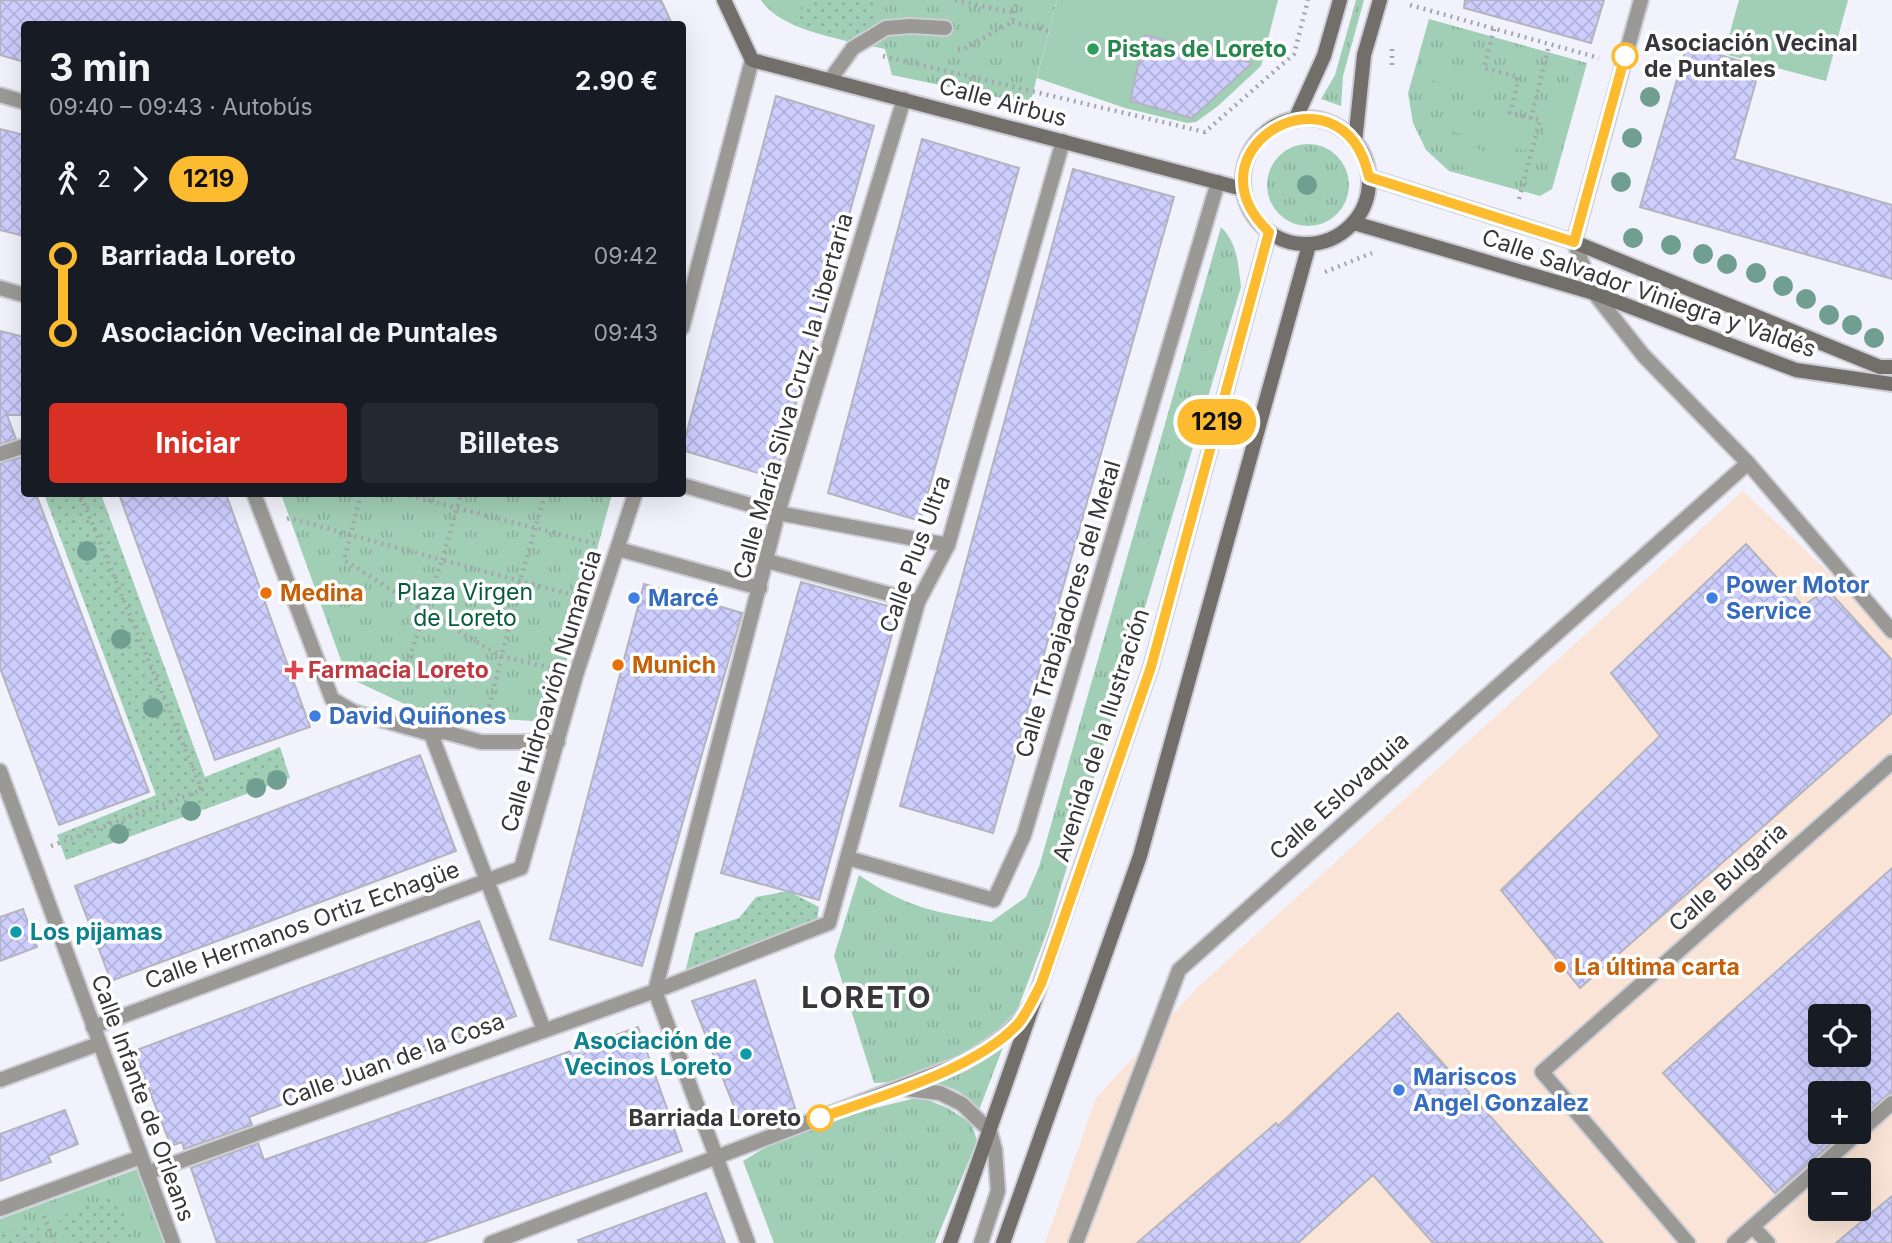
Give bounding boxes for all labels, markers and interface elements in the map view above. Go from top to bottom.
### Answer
place label: Asociación Vecinal de Puntales [1644,29,1858,83]
place label: Pistas de Loreto [1107,35,1287,63]
marker: Pistas de Loreto [1085,41,1101,57]
marker: Asociación Vecinal de Puntales [1612,43,1638,69]
text: 3 min [49,44,151,90]
text: 2.90 € [575,65,658,96]
street label: Calle Airbus [936,72,1070,132]
text: 09:40 – 09:43 · Autobús [49,93,313,121]
icon: walk [49,160,87,198]
icon: forward [121,160,159,198]
text: 1219 [183,164,234,193]
text: 2 [97,165,111,193]
street label: Calle María Silva Cruz, la Libertaria [727,210,859,582]
street label: Calle Salvador Viniegra y Valdés [1478,223,1820,363]
text: Barriada Loreto [101,240,296,271]
text: 09:42 [594,242,658,270]
text: Asociación Vecinal de Puntales [101,317,498,348]
text: 09:43 [594,319,658,347]
line badge: 1219 [1168,399,1266,445]
button: Iniciar [49,403,347,483]
button: Billetes [361,403,658,483]
text: 1219 [1191,407,1243,436]
street label: Calle Trabajadores del Metal [1009,457,1127,761]
street label: Calle Plus Ultra [874,472,956,636]
street label: Calle Hidroavión Numancia [495,546,607,836]
place label: Power Motor Service [1726,571,1869,625]
park label: Plaza Virgen de Loreto [397,578,533,632]
place label: Medina [280,579,364,607]
place label: Marcé [648,584,719,612]
marker: Medina [258,585,274,601]
marker: Marcé [626,590,642,606]
marker: Power Motor Service [1704,590,1720,606]
street label: Avenida de la Ilustración [1047,605,1155,865]
place label: Munich [632,651,716,679]
place label: Farmacia Loreto [308,656,489,684]
marker: Munich [610,657,626,673]
marker: Farmacia Loreto [286,662,302,678]
place label: David Quiñones [329,702,506,730]
marker: David Quiñones [307,708,323,724]
street label: Calle Eslovaquia [1264,726,1414,866]
street label: Calle Bulgaria [1663,817,1793,937]
street label: Calle Hermanos Ortiz Echagüe [141,855,463,995]
place label: Los pijamas [30,918,163,946]
marker: Los pijamas [8,924,24,940]
place label: La última carta [1574,953,1740,981]
marker: La última carta [1552,959,1568,975]
street label: Calle Infante de Orleans [85,971,201,1225]
district label: LORETO [801,979,933,1015]
map controls [1808,1004,1871,1221]
button: locate [1808,1004,1871,1067]
street label: Calle Juan de la Cosa [278,1007,508,1113]
place label: Asociación de Vecinos Loreto [564,1027,732,1081]
marker: Asociación de Vecinos Loreto [738,1046,754,1062]
place label: Mariscos Angel Gonzalez [1413,1063,1589,1117]
button: + [1808,1081,1871,1144]
marker: Mariscos Angel Gonzalez [1391,1082,1407,1098]
place label: Barriada Loreto [629,1104,801,1132]
marker: Barriada Loreto [807,1105,833,1131]
button: − [1808,1158,1871,1221]

